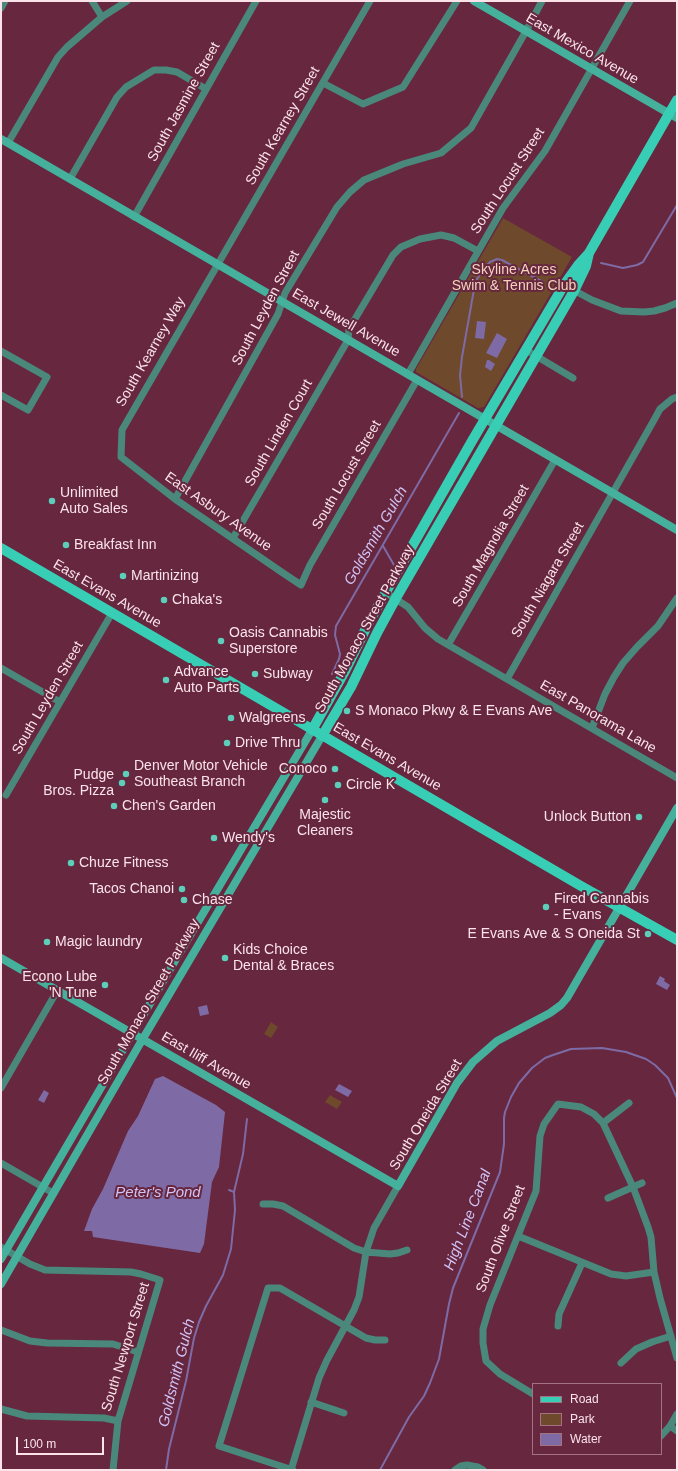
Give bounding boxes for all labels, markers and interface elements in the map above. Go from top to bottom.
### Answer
street label: East Mexico Avenue [523,10,641,88]
street label: South Jasmine Street [144,39,224,165]
street label: South Kearney Street [242,64,324,188]
street label: South Locust Street [467,125,549,237]
street label: South Leyden Street [229,248,303,368]
park label: Skyline Acres Swim & Tennis Club [452,262,576,294]
street label: East Jewell Avenue [289,285,403,361]
street label: South Kearney Way [113,294,189,410]
street label: South Linden Court [242,377,316,489]
street label: South Locust Street [309,418,385,532]
street label: East Asbury Avenue [161,469,275,555]
street label: South Magnolia Street [449,482,533,610]
water label: Goldsmith Gulch [340,483,412,589]
place label: Unlimited Auto Sales [60,485,128,518]
marker: Unlimited Auto Sales [47,496,57,506]
street label: South Niagara Street [508,519,588,641]
place label: Breakfast Inn [74,537,156,553]
marker: Breakfast Inn [61,540,71,550]
street label: South Monaco Street Parkway [312,542,418,716]
street label: East Evans Avenue [50,556,164,632]
place label: Martinizing [131,568,199,584]
marker: Martinizing [118,571,128,581]
place label: Chaka's [172,592,222,608]
marker: Chaka's [159,595,169,605]
place label: Oasis Cannabis Superstore [229,625,328,658]
marker: Oasis Cannabis Superstore [216,636,226,646]
street label: South Leyden Street [9,639,87,757]
place label: Advance Auto Parts [174,664,239,696]
place label: Subway [263,666,313,682]
marker: Subway [250,669,260,679]
marker: Advance Auto Parts [161,675,171,685]
street label: East Panorama Lane [537,677,659,757]
place label: S Monaco Pkwy & E Evans Ave [355,703,552,719]
marker: S Monaco Pkwy & E Evans Ave [342,706,352,716]
place label: Walgreens [239,710,305,726]
marker: Walgreens [226,713,236,723]
street label: East Evans Avenue [330,719,444,795]
place label: Drive Thru [235,735,300,751]
marker: Drive Thru [222,738,232,748]
place label: Denver Motor Vehicle Southeast Branch [134,758,268,790]
place label: Conoco [279,761,327,777]
marker: Conoco [330,764,340,774]
place label: Pudge Bros. Pizza [43,767,114,800]
marker: Denver Motor Vehicle Southeast Branch [121,769,131,779]
place label: Circle K [346,777,395,793]
marker: Pudge Bros. Pizza [117,778,127,788]
marker: Circle K [333,780,343,790]
marker: Majestic Cleaners [320,795,330,805]
place label: Chen's Garden [122,798,216,814]
marker: Chen's Garden [109,801,119,811]
place label: Majestic Cleaners [297,807,353,840]
place label: Unlock Button [544,809,631,825]
marker: Unlock Button [634,812,644,822]
place label: Wendy's [222,830,275,846]
marker: Wendy's [209,833,219,843]
place label: Chuze Fitness [79,855,168,871]
marker: Chuze Fitness [66,858,76,868]
place label: Tacos Chanoi [89,881,174,897]
marker: Tacos Chanoi [177,884,187,894]
place label: Fired Cannabis - Evans [554,891,649,924]
place label: Chase [192,892,232,908]
marker: Chase [179,895,189,905]
marker: Fired Cannabis - Evans [541,902,551,912]
street label: South Monaco Street Parkway [94,916,204,1088]
place label: E Evans Ave & S Oneida St [467,926,640,942]
marker: E Evans Ave & S Oneida St [643,929,653,939]
place label: Magic laundry [55,934,142,950]
marker: Magic laundry [42,937,52,947]
place label: Kids Choice Dental & Braces [233,942,334,974]
marker: Kids Choice Dental & Braces [220,953,230,963]
place label: Econo Lube 'N Tune [22,969,97,1002]
marker: Econo Lube 'N Tune [100,980,110,990]
street label: East Iliff Avenue [158,1029,254,1093]
street label: South Oneida Street [386,1056,466,1174]
water label: High Line Canal [440,1167,496,1273]
street label: South Olive Street [473,1183,529,1295]
water label: Peter's Pond [115,1184,201,1202]
street label: South Newport Street [98,1281,154,1413]
water label: Goldsmith Gulch [155,1317,199,1429]
legend [532,1383,662,1455]
text: Road [570,1392,599,1406]
text: Park [570,1412,595,1426]
scale bar [18,1429,106,1455]
text: Water [570,1432,602,1446]
text: 100 m [23,1437,56,1451]

